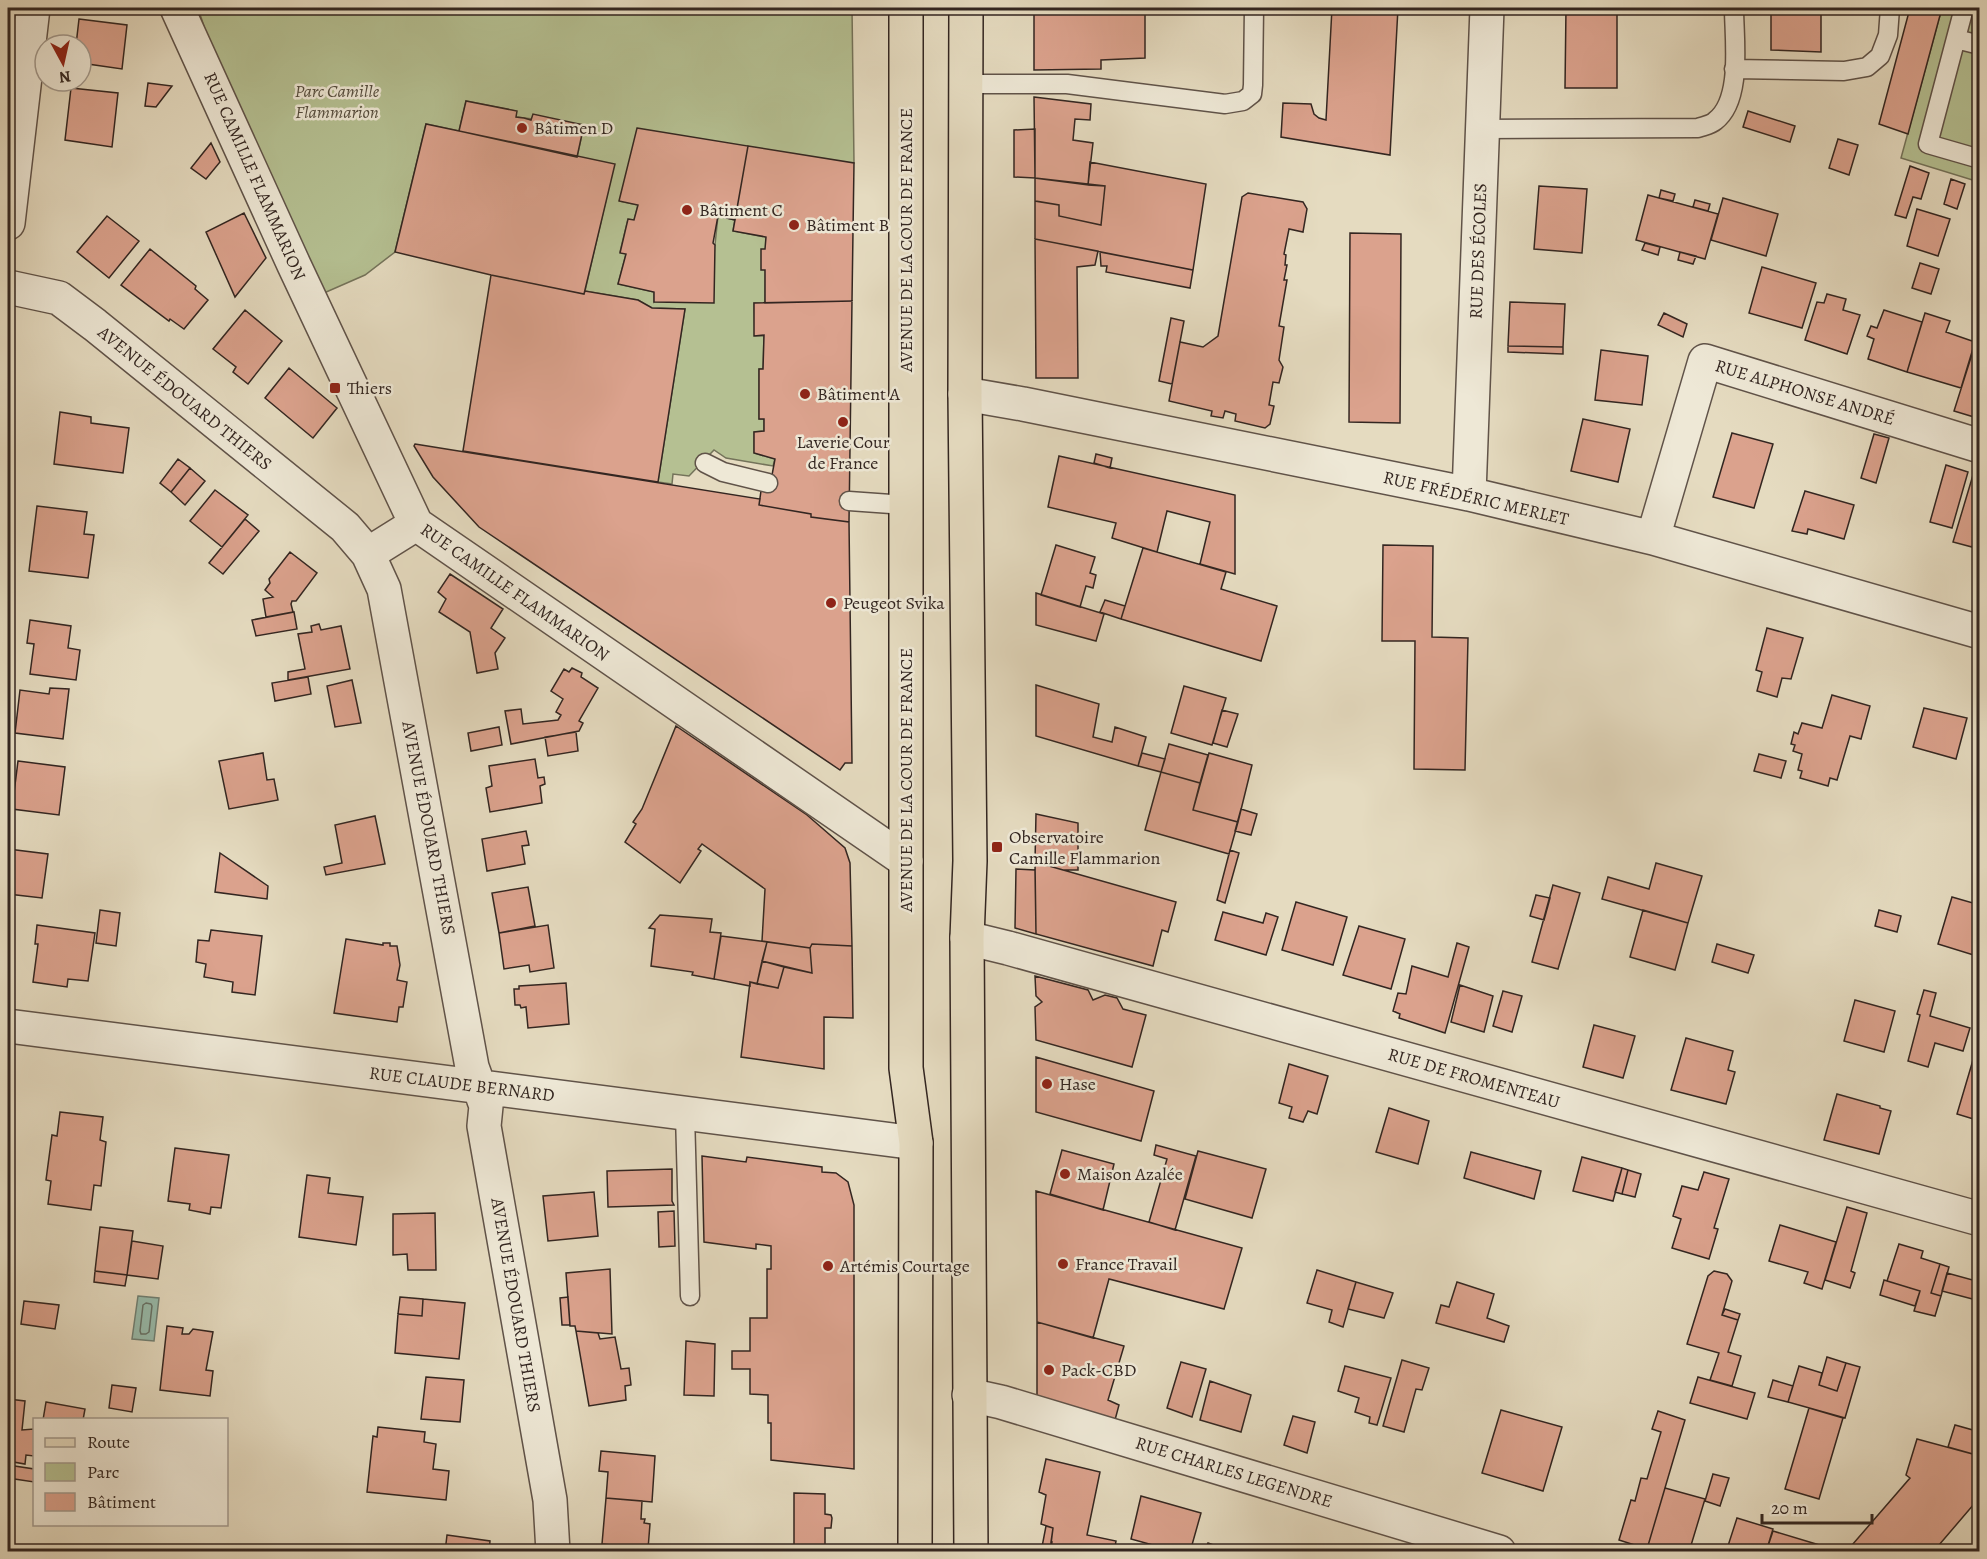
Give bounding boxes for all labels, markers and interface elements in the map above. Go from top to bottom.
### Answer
north arrow [33,33,93,93]
text: N [57,65,72,89]
street label: RUE CAMILLE FLAMMARION [198,68,312,284]
park label: Parc Camille Flammarion [295,79,380,124]
street label: AVENUE DE LA COUR DE FRANCE [894,108,918,373]
place label: Bâtimen D [534,116,613,140]
marker: Bâtimen D [515,121,529,135]
street label: RUE DES ÉCOLES [1464,183,1492,319]
place label: Bâtiment C [699,198,783,222]
marker: Bâtiment C [680,203,694,217]
place label: Bâtiment B [806,213,889,237]
marker: Bâtiment B [787,218,801,232]
street label: AVENUE ÉDOUARD THIERS [92,320,277,476]
street label: RUE ALPHONSE ANDRÉ [1712,353,1898,431]
place label: Thiers [347,376,392,400]
marker: Thiers [328,381,342,395]
place label: Bâtiment A [817,382,901,406]
marker: Bâtiment A [798,387,812,401]
marker: Laverie Cour de France [836,415,850,429]
place label: Laverie Cour de France [796,430,890,475]
street label: RUE FRÉDÉRIC MERLET [1381,465,1571,531]
street label: RUE CAMILLE FLAMMARION [416,517,614,667]
place label: Peugeot Svika [843,591,945,615]
marker: Peugeot Svika [824,596,838,610]
street label: AVENUE DE LA COUR DE FRANCE [894,648,918,913]
street label: AVENUE ÉDOUARD THIERS [396,718,462,937]
place label: Observatoire Camille Flammarion [1009,825,1160,870]
marker: Observatoire Camille Flammarion [990,840,1004,854]
street label: RUE DE FROMENTEAU [1385,1042,1563,1114]
street label: RUE CLAUDE BERNARD [368,1061,556,1107]
place label: Hase [1059,1072,1096,1096]
marker: Hase [1040,1077,1054,1091]
place label: Maison Azalée [1077,1162,1183,1186]
marker: Maison Azalée [1058,1167,1072,1181]
street label: AVENUE ÉDOUARD THIERS [485,1195,547,1414]
place label: France Travail [1075,1252,1178,1276]
place label: Artémis Courtage [839,1254,970,1278]
marker: France Travail [1056,1257,1070,1271]
marker: Artémis Courtage [821,1259,835,1273]
place label: Pack-CBD [1061,1358,1137,1382]
marker: Pack-CBD [1042,1363,1056,1377]
legend [33,1418,228,1526]
text: Route [87,1430,130,1454]
street label: RUE CHARLES LEGENDRE [1133,1431,1335,1513]
text: Parc [87,1460,119,1484]
scale bar [1762,1487,1872,1525]
text: Bâtiment [87,1490,156,1514]
text: 20 m [1771,1496,1808,1520]

